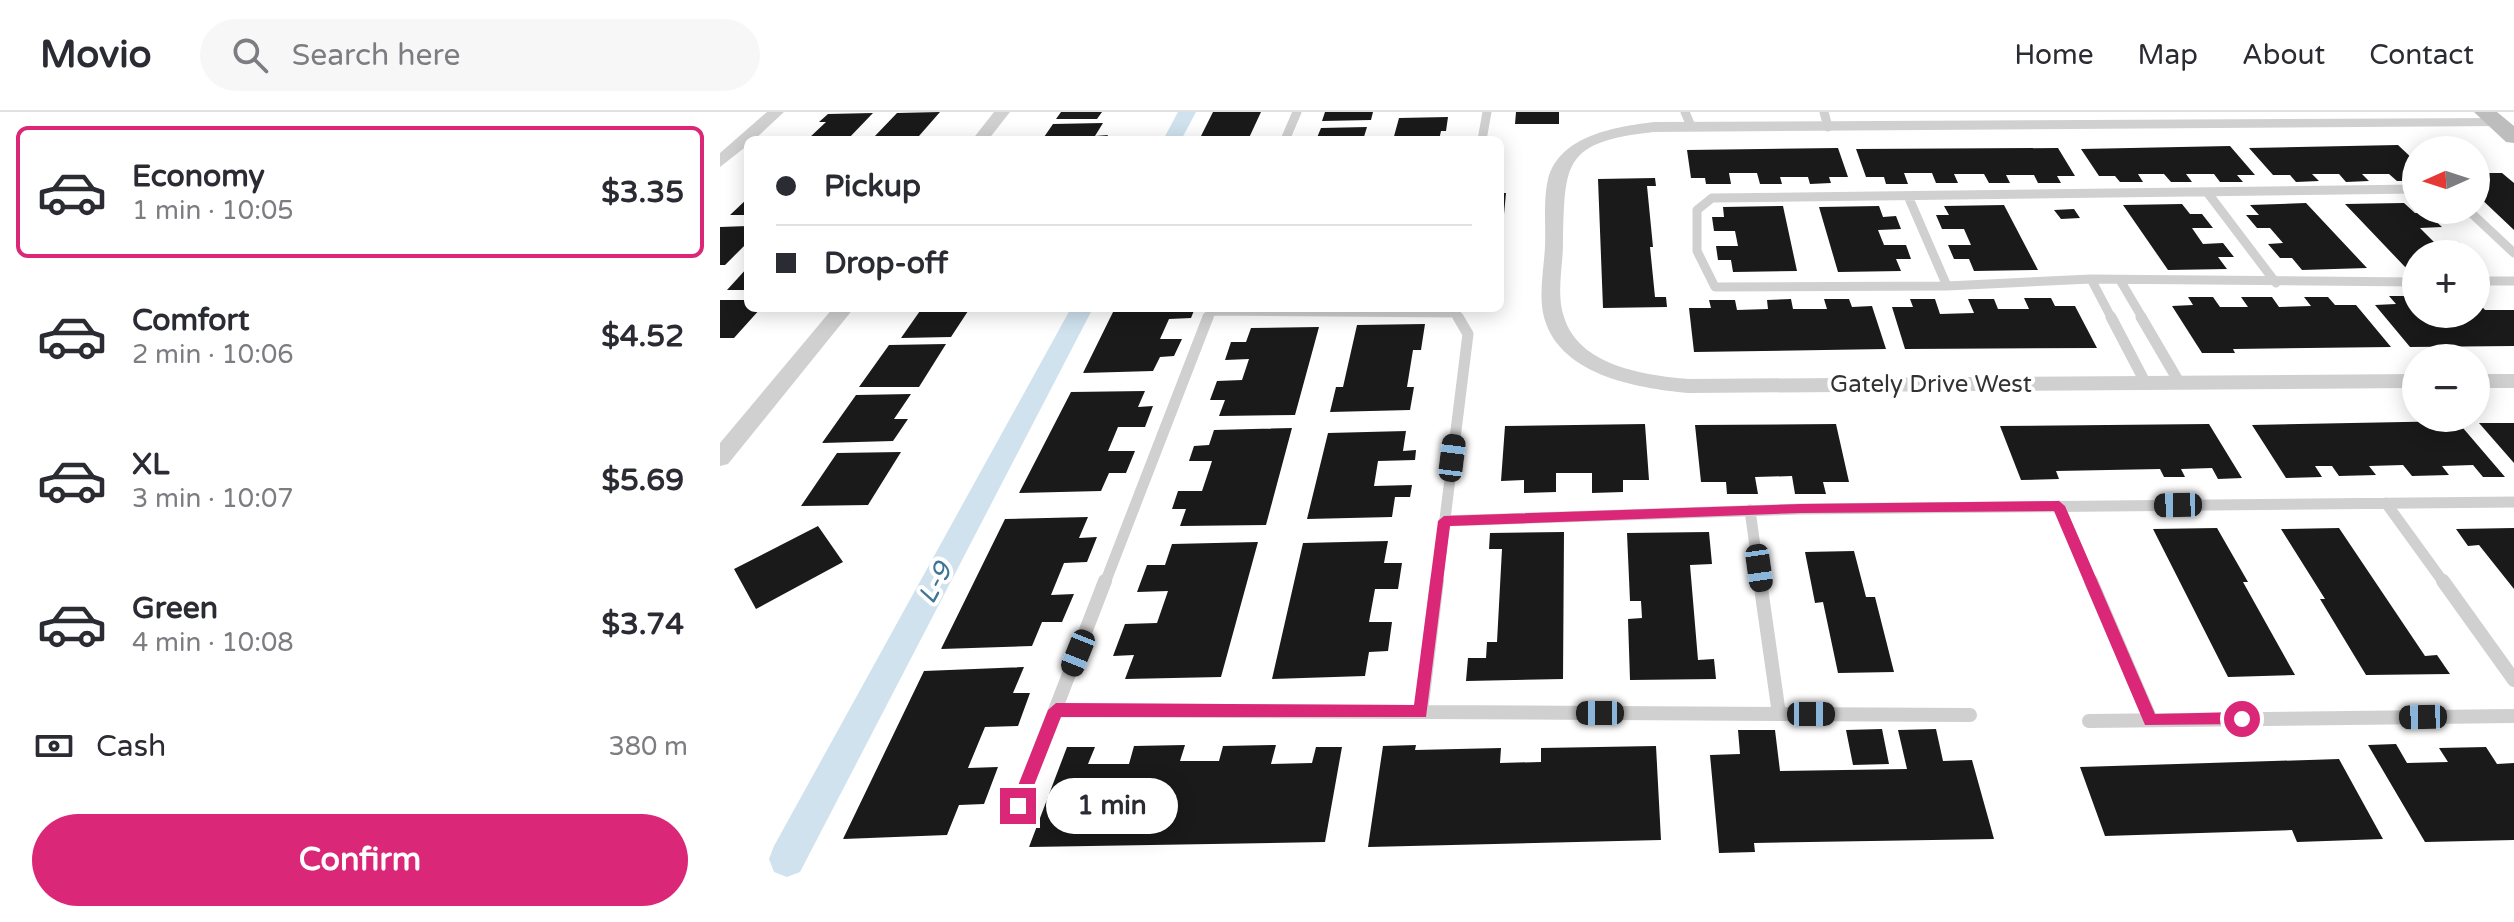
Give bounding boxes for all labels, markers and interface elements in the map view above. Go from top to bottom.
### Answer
search box [200,19,760,91]
text: Movio [40,32,152,78]
icon: search [228,33,272,77]
text: Search here [292,37,460,74]
text: Home [2014,38,2094,72]
text: Map [2138,38,2198,72]
text: About [2242,38,2325,72]
text: Contact [2369,38,2474,72]
north arrow [2402,136,2490,224]
map controls [2402,136,2490,432]
icon: car [36,156,108,228]
text: Economy [132,158,265,195]
text: Pickup [824,168,921,205]
text: $3.35 [601,174,684,211]
text: 1 min · 10:05 [132,195,294,226]
button: + [2402,240,2490,328]
text: Drop-off [824,245,948,282]
icon: car [36,300,108,372]
text: Comfort [132,302,250,339]
text: $4.52 [601,318,684,355]
text: 2 min · 10:06 [132,339,294,370]
button: − [2402,344,2490,432]
street label: Gately Drive West [1830,370,2032,399]
car [1437,433,1467,483]
icon: car [36,444,108,516]
text: XL [132,446,169,483]
text: $5.69 [602,462,684,499]
text: 3 min · 10:07 [132,483,294,514]
car [2154,493,2202,517]
car [1744,543,1774,593]
water label: L-9 [911,556,959,609]
icon: car [36,588,108,660]
text: Green [132,590,218,627]
text: $3.74 [602,606,684,643]
car [1058,626,1098,680]
text: 4 min · 10:08 [132,627,294,658]
car [1576,701,1624,725]
route start [2224,701,2260,737]
car [1787,702,1835,726]
car [2399,705,2447,729]
icon: cash [32,724,76,768]
text: Cash [96,728,166,765]
text: 380 m [608,731,688,762]
callout: 1 min [1046,778,1178,834]
route end [1000,788,1036,824]
text: 1 min [1077,790,1147,821]
button: Confirm [32,814,688,906]

